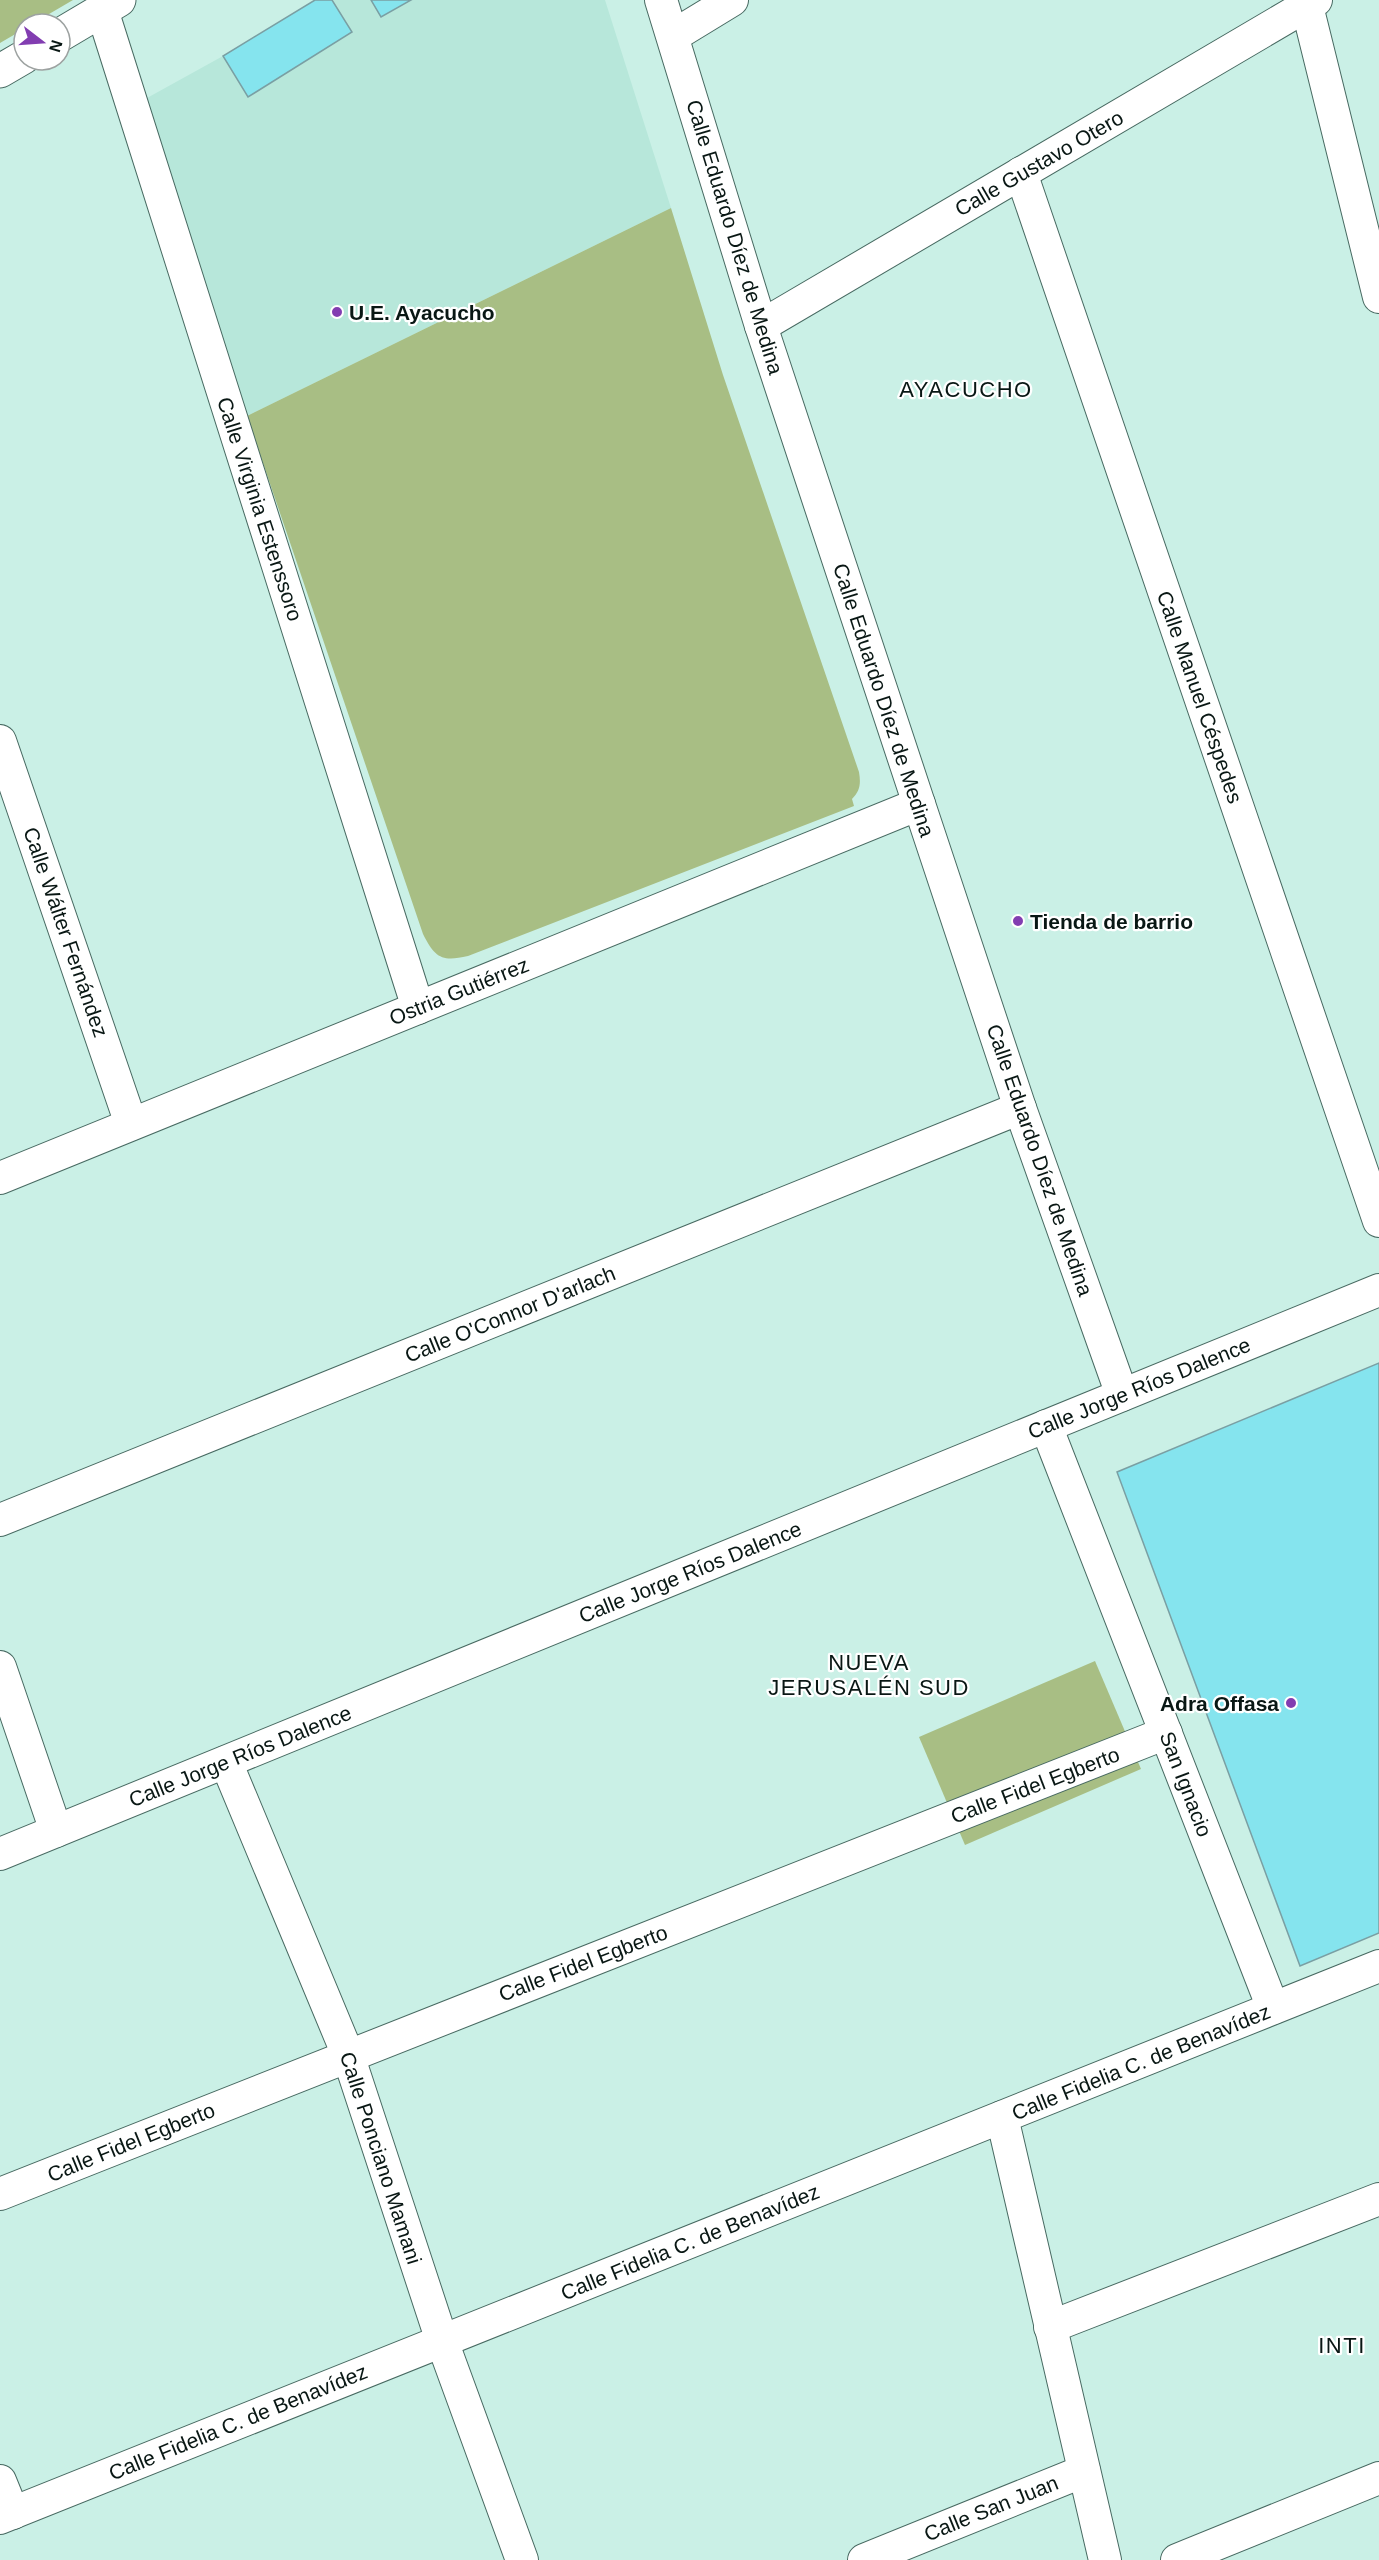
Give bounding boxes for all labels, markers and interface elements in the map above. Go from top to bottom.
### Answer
north arrow [12,12,72,72]
text: N [46,38,66,54]
street label: Calle Eduardo Díez de Medina [682,97,788,377]
street label: Calle Gustavo Otero [951,105,1127,221]
place label: U.E. Ayacucho [349,301,494,324]
marker: U.E. Ayacucho [330,305,344,319]
district label: AYACUCHO [899,377,1033,402]
street label: Calle Virginia Estenssoro [213,394,307,624]
street label: Calle Eduardo Díez de Medina [829,560,939,840]
street label: Calle Manuel Céspedes [1153,588,1247,806]
street label: Calle Wálter Fernández [19,824,113,1040]
place label: Tienda de barrio [1030,910,1193,933]
marker: Tienda de barrio [1011,914,1025,928]
street label: Ostria Gutiérrez [386,953,532,1029]
street label: Calle Eduardo Díez de Medina [983,1021,1098,1299]
street label: Calle O'Connor D'arlach [401,1261,619,1367]
street label: Calle Jorge Ríos Dalence [1024,1333,1254,1443]
street label: Calle Jorge Ríos Dalence [575,1517,805,1627]
district label: NUEVA JERUSALÉN SUD [768,1650,970,1700]
place label: Adra Offasa [1160,1692,1279,1715]
marker: Adra Offasa [1284,1696,1298,1710]
street label: Calle Jorge Ríos Dalence [125,1701,355,1811]
street label: San Ignacio [1155,1728,1217,1840]
street label: Calle Fidel Egberto [948,1742,1122,1828]
street label: Calle Fidel Egberto [496,1920,670,2006]
street label: Calle Fidelia C. de Benavídez [1008,2000,1274,2124]
street label: Calle Ponciano Mamani [336,2049,426,2267]
street label: Calle Fidel Egberto [44,2098,218,2186]
street label: Calle Fidelia C. de Benavídez [557,2180,823,2304]
district label: INTI [1318,2333,1366,2358]
street label: Calle Fidelia C. de Benavídez [105,2360,371,2484]
street label: Calle San Juan [921,2471,1061,2545]

